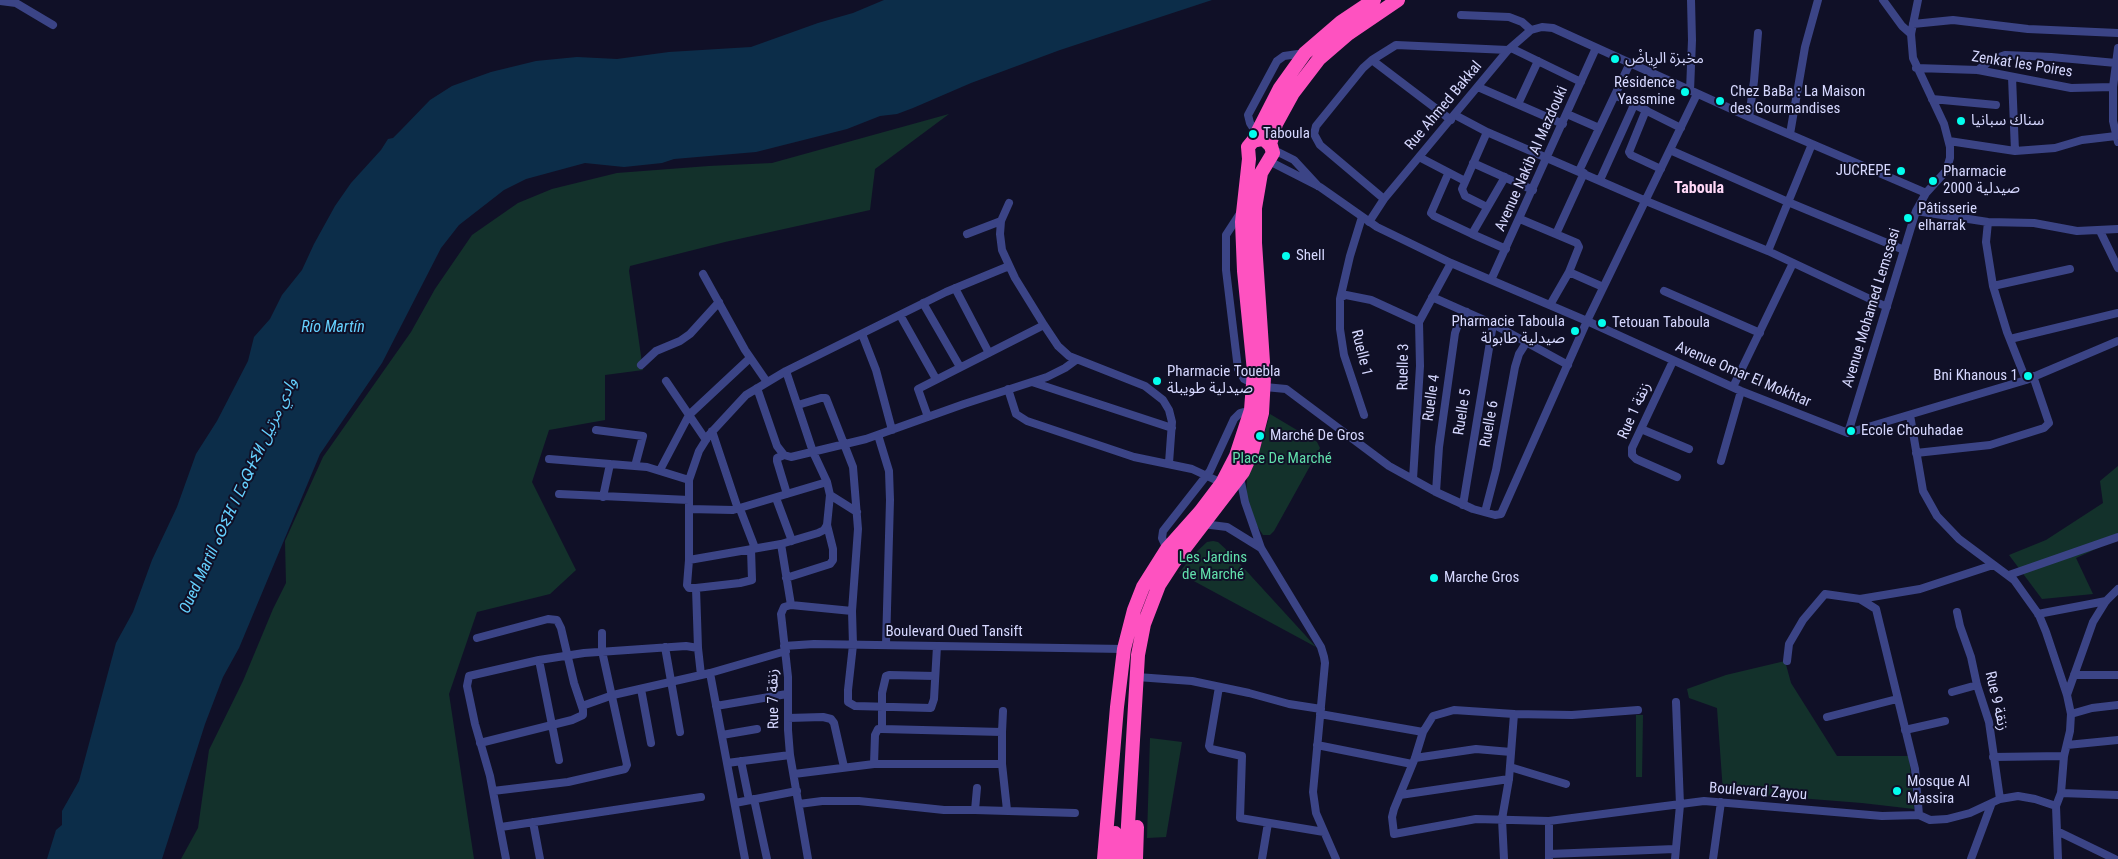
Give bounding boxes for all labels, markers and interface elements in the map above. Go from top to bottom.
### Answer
street label: Zenkat les Poires [1970,48,2074,82]
place label: مخبزة الرِياضْ [1625,50,1704,68]
marker: مخبزة الرِياضْ [1609,53,1621,65]
street label: Rue Ahmed Bakkal [1402,58,1486,154]
place label: Résidence Yassmine [1614,74,1675,109]
place label: Chez BaBa : La Maison des Gourmandises [1730,83,1865,118]
street label: Avenue Nakib Al Mazdouki [1492,84,1572,234]
marker: Résidence Yassmine [1679,86,1691,98]
marker: Chez BaBa : La Maison des Gourmandises [1714,95,1726,107]
place label: سناك سبانيا [1971,112,2044,130]
marker: سناك سبانيا [1955,115,1967,127]
place label: Taboula [1263,125,1310,143]
marker: Taboula [1247,128,1259,140]
place label: JUCREPE [1836,162,1891,180]
place label: Pharmacie 2000 صيدلية [1943,163,2020,198]
marker: JUCREPE [1895,165,1907,177]
marker: Pharmacie 2000 صيدلية [1927,175,1939,187]
district label: Taboula [1674,179,1724,199]
place label: Pâtisserie elharrak [1918,200,1977,235]
marker: Pâtisserie elharrak [1902,212,1914,224]
street label: Avenue Mohamed Lemssasi [1839,226,1905,390]
place label: Shell [1296,247,1325,265]
marker: Shell [1280,250,1292,262]
place label: Pharmacie Taboula صيدلية طابولة [1451,313,1565,348]
place label: Tetouan Taboula [1612,314,1710,332]
marker: Tetouan Taboula [1596,317,1608,329]
water label: Río Martín [301,318,365,338]
marker: Pharmacie Taboula صيدلية طابولة [1569,325,1581,337]
street label: Ruelle 1 [1347,328,1375,378]
street label: Avenue Omar El Mokhtar [1673,338,1813,412]
street label: Ruelle 3 [1395,343,1413,391]
place label: Pharmacie Touebla صيدلية طويبلة [1167,363,1281,398]
place label: Bni Khanous 1 [1933,367,2018,385]
marker: Bni Khanous 1 [2022,370,2034,382]
street label: Ruelle 4 [1420,373,1444,423]
water label: Oued Martil ⴰⵙⵉⴼ ⵏ ⵎⴰⵕⵜⵉⵍ وادي مرتيل [176,375,302,617]
marker: Pharmacie Touebla صيدلية طويبلة [1151,375,1163,387]
street label: Rue 1 زنقة [1615,380,1655,442]
street label: Ruelle 5 [1450,387,1476,437]
street label: Ruelle 6 [1477,399,1503,449]
place label: Ecole Chouhadae [1861,422,1963,440]
marker: Ecole Chouhadae [1845,425,1857,437]
place label: Marché De Gros [1270,427,1364,445]
marker: Marché De Gros [1254,430,1266,442]
park label: Place De Marché [1232,450,1332,468]
park label: Les Jardins de Marché [1179,549,1247,584]
place label: Marche Gros [1444,569,1519,587]
marker: Marche Gros [1428,572,1440,584]
street label: Boulevard Oued Tansift [885,623,1023,641]
street label: Rue 7 زنقة [764,669,784,729]
street label: Rue 9 زنقة [1980,670,2012,732]
place label: Mosque Al Massira [1907,773,1970,808]
street label: Boulevard Zayou [1708,780,1808,804]
marker: Mosque Al Massira [1891,785,1903,797]

